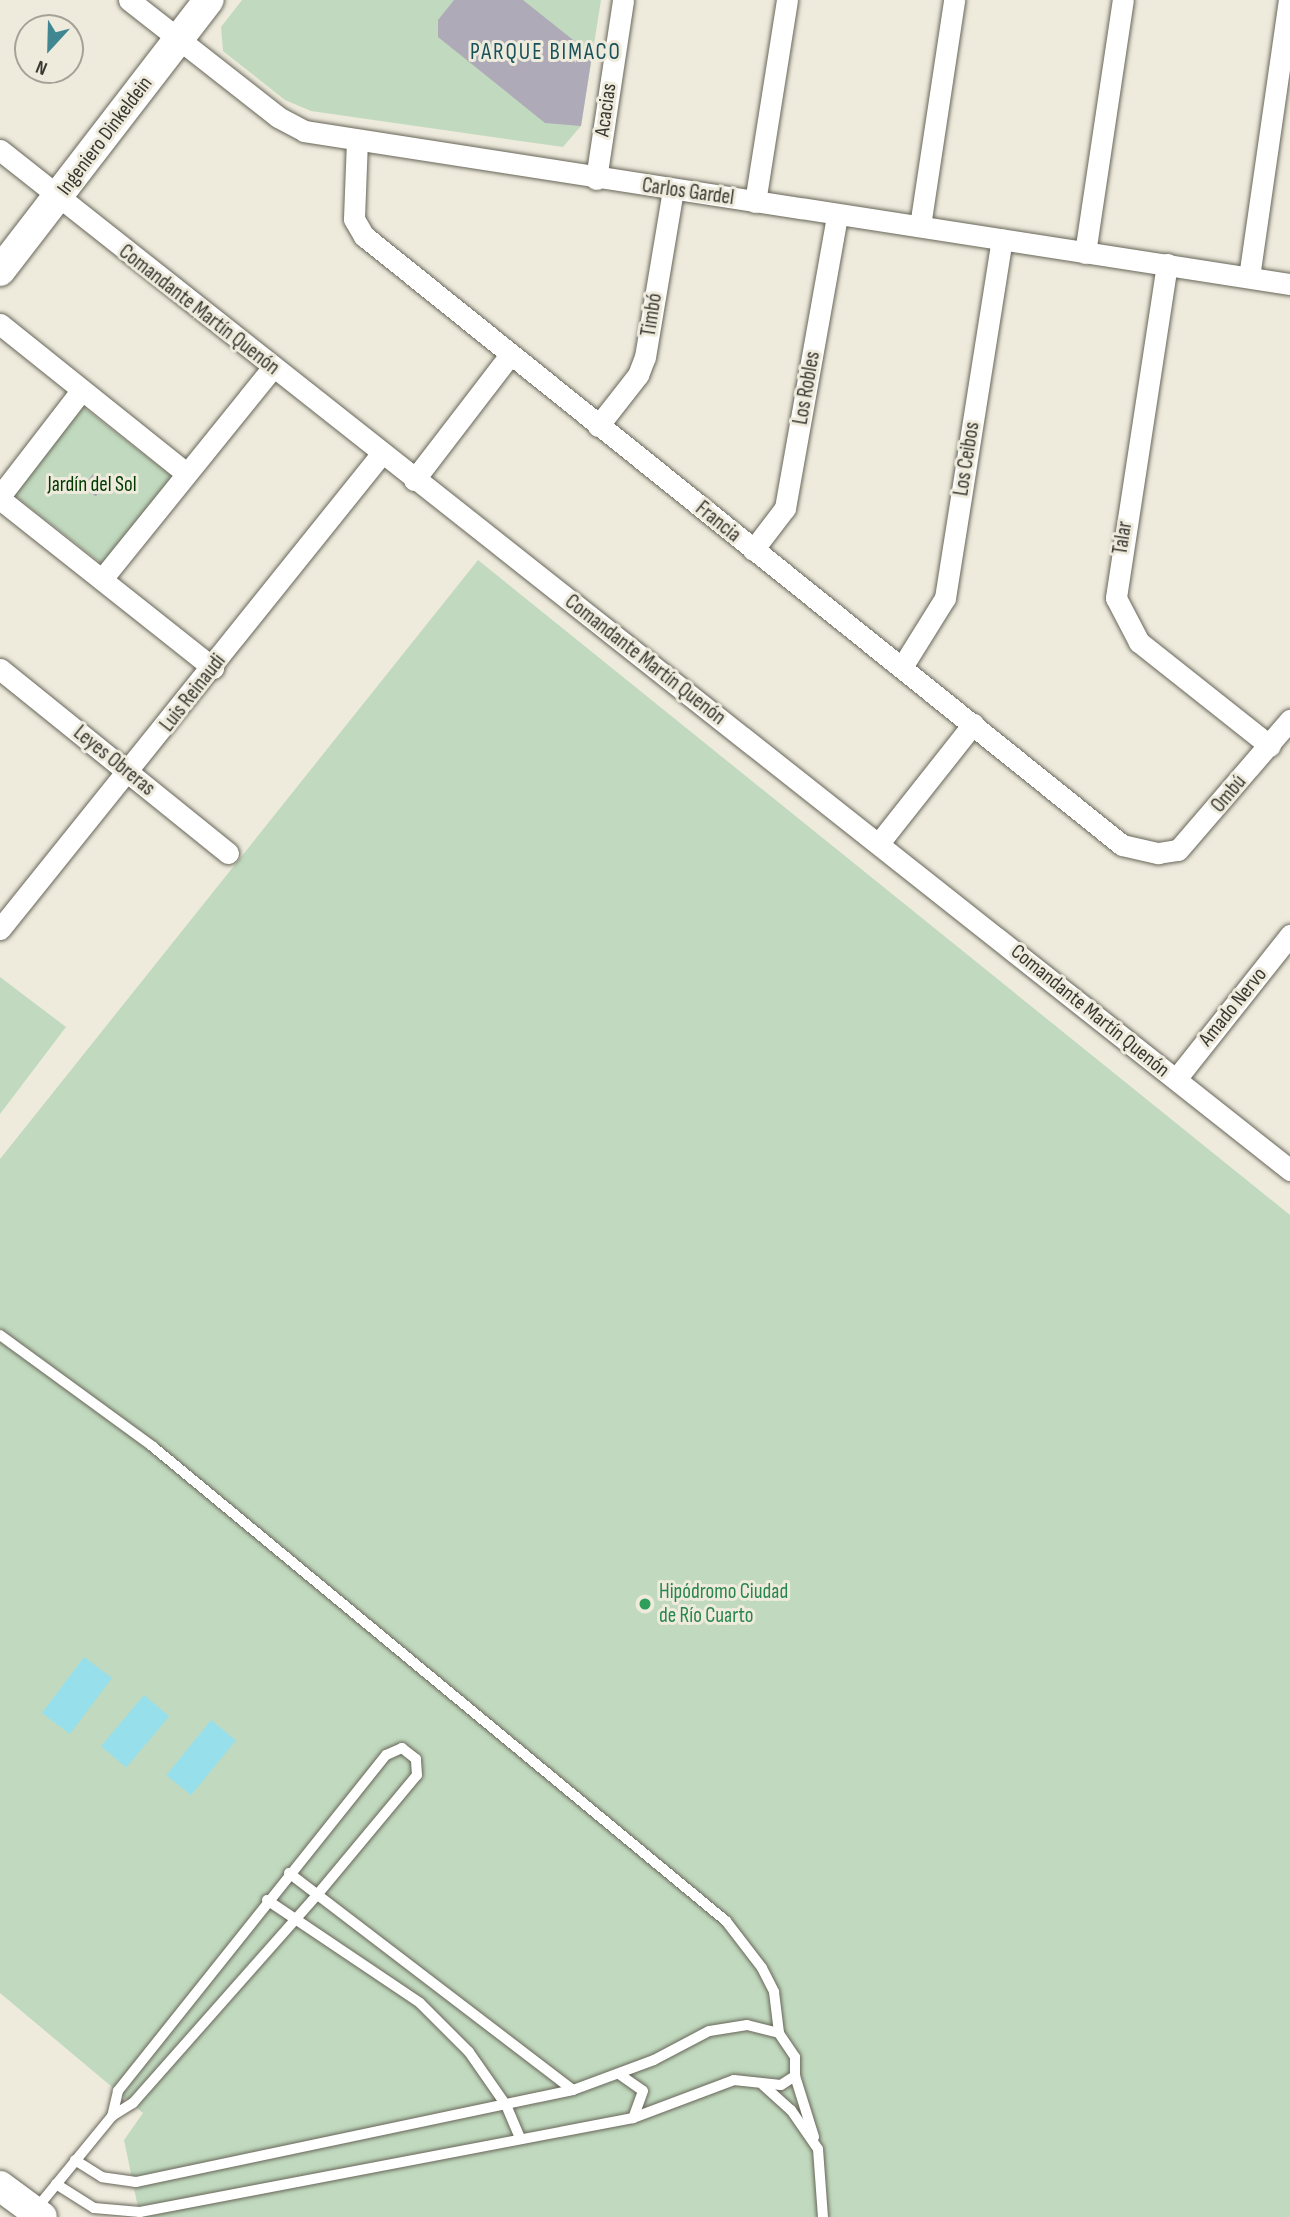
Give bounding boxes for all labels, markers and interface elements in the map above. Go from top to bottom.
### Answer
north arrow [14,14,84,84]
district label: PARQUE BIMACO [472,38,620,66]
text: N [33,55,51,80]
street label: Ingeniero Dinkeldein [52,72,158,200]
street label: Acacias [590,82,622,138]
street label: Carlos Gardel [640,173,736,211]
street label: Comandante Martín Quenón [114,239,284,381]
street label: Timbó [636,292,668,338]
street label: Los Robles [788,349,826,427]
street label: Los Ceibos [949,420,985,498]
park label: Jardín del Sol [47,472,137,498]
street label: Francia [690,496,746,548]
street label: Talar [1108,520,1138,556]
street label: Comandante Martín Quenón [560,589,730,731]
street label: Luis Reinaudi [155,649,231,737]
street label: Leyes Obreras [68,720,160,802]
street label: Ombú [1206,770,1252,818]
street label: Comandante Martín Quenón [1006,939,1174,1083]
street label: Amado Nervo [1194,963,1272,1051]
place label: Hipódromo Ciudad de Río Cuarto [659,1579,788,1629]
marker: Hipódromo Ciudad de Río Cuarto [637,1596,653,1612]

